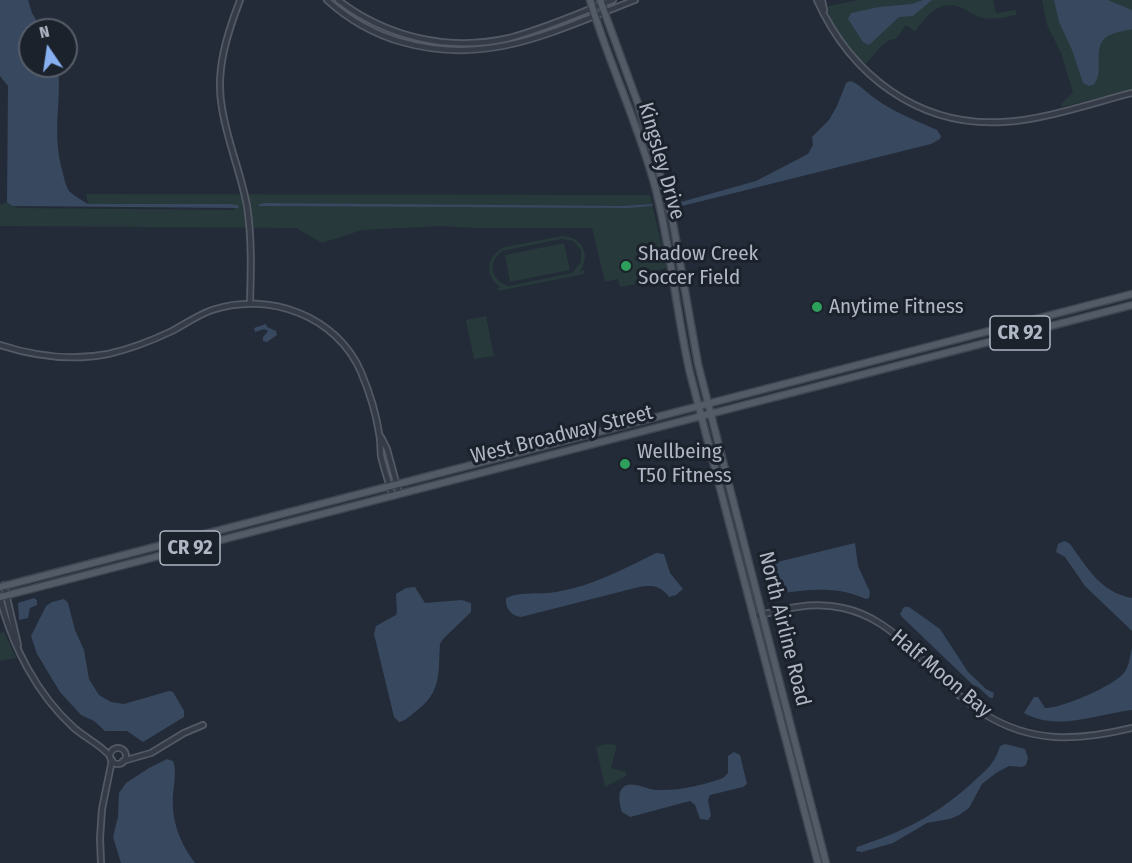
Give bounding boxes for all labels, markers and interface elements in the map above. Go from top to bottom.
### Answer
north arrow [18,18,78,78]
text: N [37,22,51,42]
street label: Kingsley Drive [632,100,690,222]
place label: Shadow Creek Soccer Field [638,241,758,291]
marker: Shadow Creek Soccer Field [619,259,633,273]
place label: Anytime Fitness [829,294,964,320]
marker: Anytime Fitness [810,300,824,314]
road number: CR 92 [990,316,1050,350]
street label: West Broadway Street [468,400,656,470]
place label: Wellbeing T50 Fitness [637,439,732,489]
marker: Wellbeing T50 Fitness [618,457,632,471]
road number: CR 92 [160,531,220,565]
street label: North Airline Road [753,549,815,709]
street label: Half Moon Bay [886,625,996,723]

